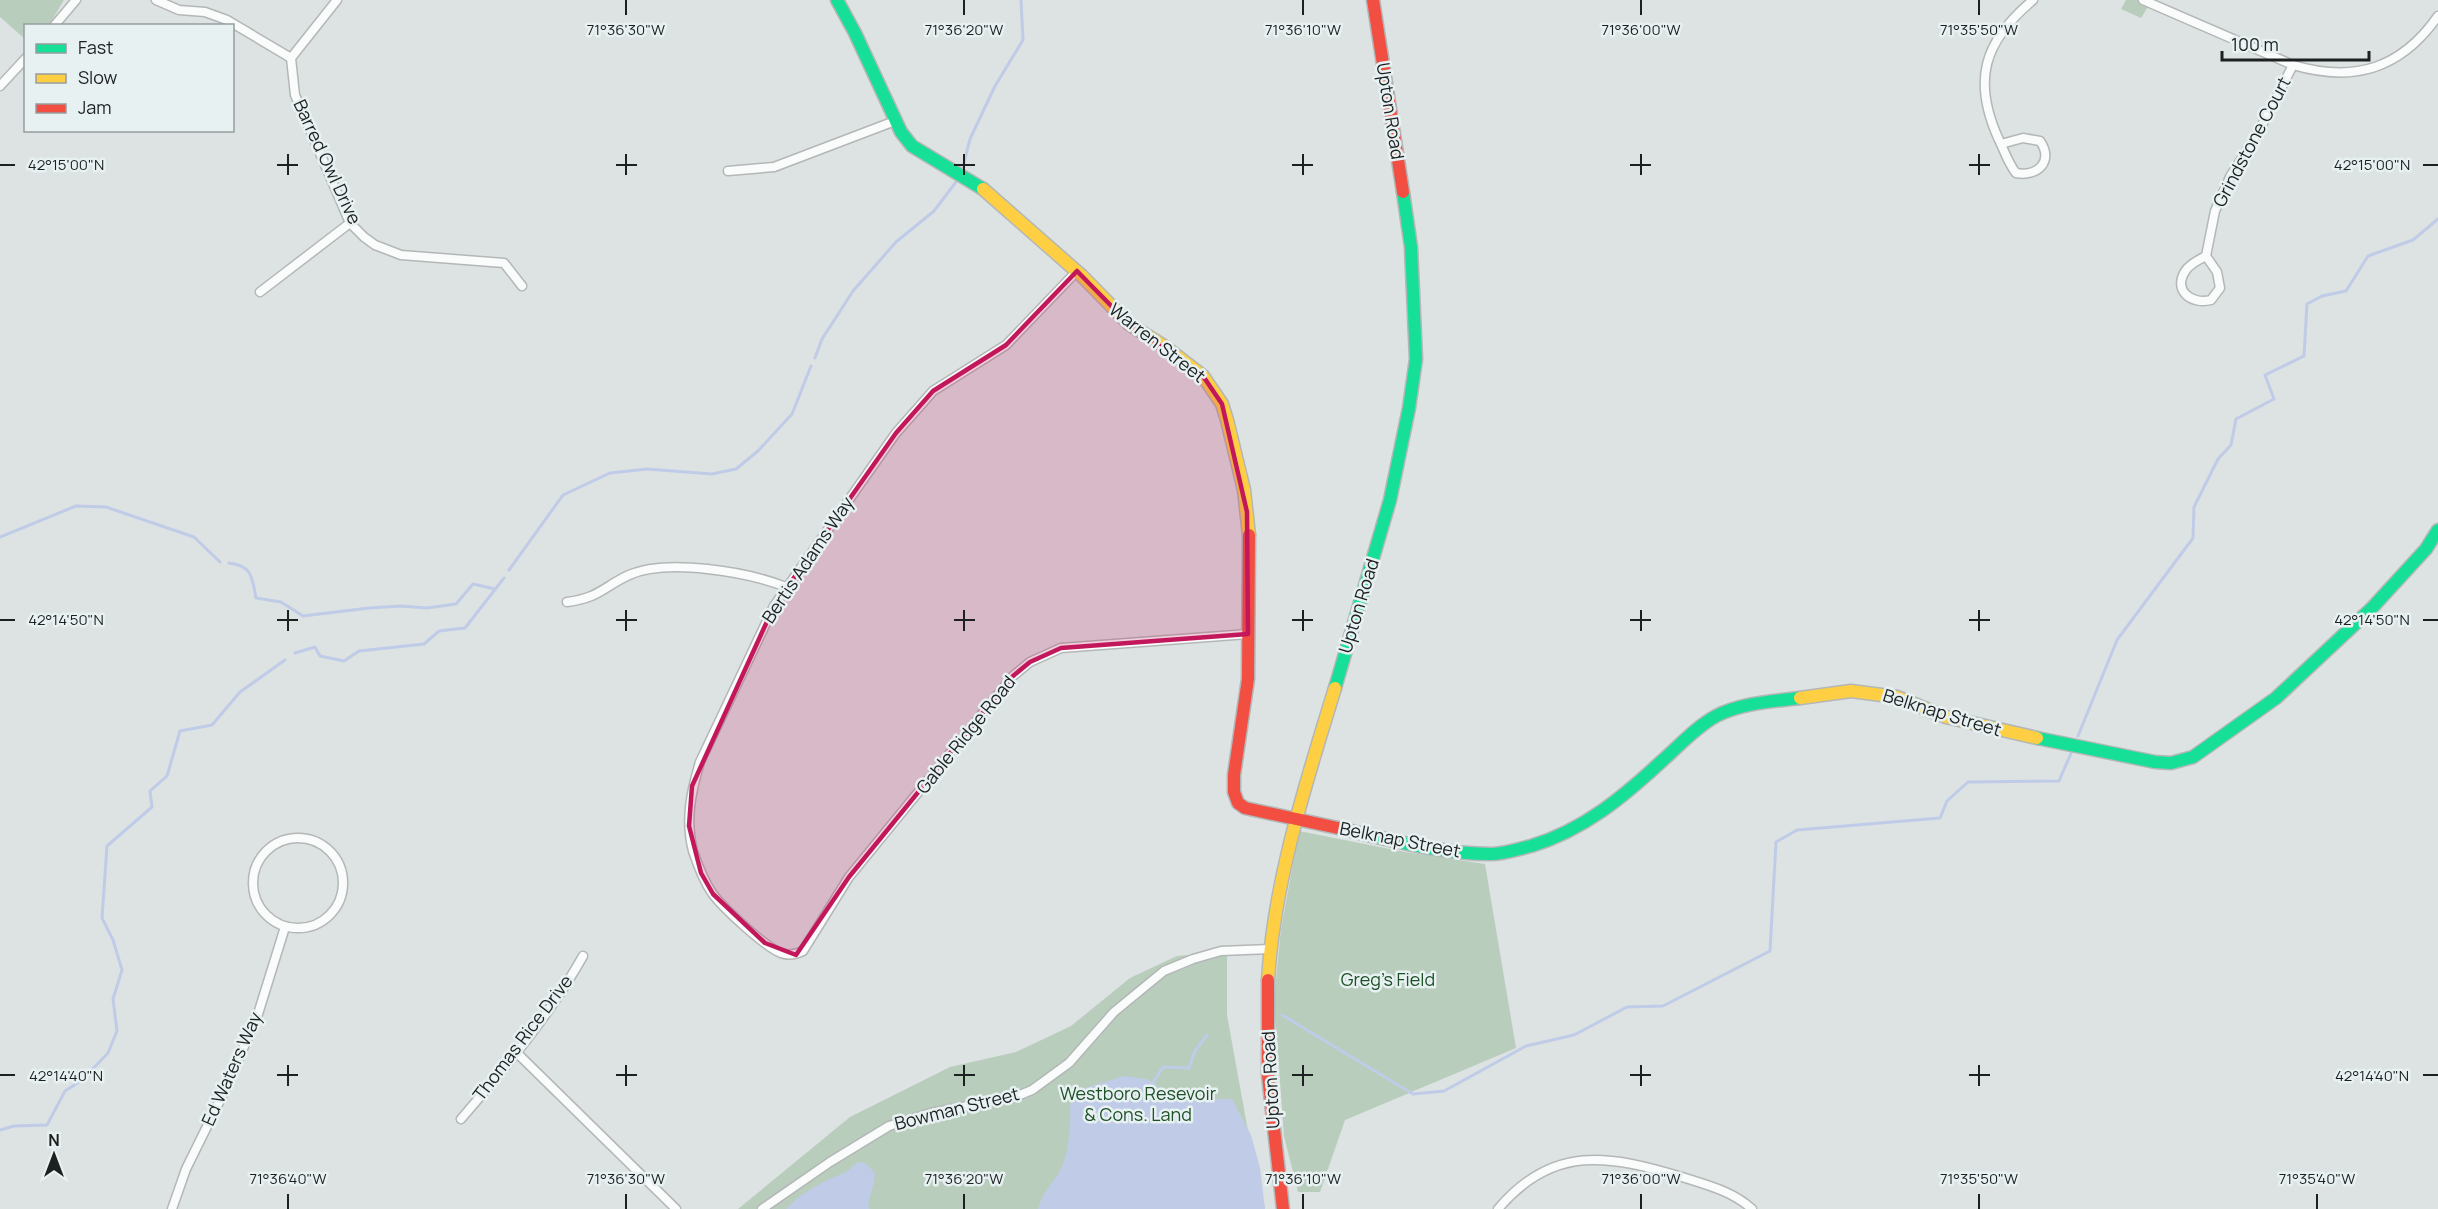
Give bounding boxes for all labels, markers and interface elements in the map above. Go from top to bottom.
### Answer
text: 71°36'30"W [587,19,665,40]
text: 71°36'20"W [925,19,1003,40]
text: 71°36'10"W [1265,19,1341,40]
text: 71°36'00"W [1601,19,1681,40]
text: 71°35'50"W [1940,19,2018,40]
legend [24,24,234,132]
scale bar [2222,24,2369,62]
text: 100 m [2231,32,2279,56]
text: Fast [78,35,113,59]
street label: Upton Road [1371,61,1410,161]
text: Slow [78,65,118,89]
street label: Grindstone Court [2207,72,2296,211]
text: Jam [78,95,112,119]
street label: Barred Owl Drive [288,95,367,228]
text: 42°15'00"N [28,154,104,175]
text: 42°15'00"N [2334,154,2410,175]
street label: Warren Street [1104,297,1211,387]
street label: Bertis Adams Way [756,491,859,627]
street label: Upton Road [1332,555,1384,656]
text: 42°14'50"N [28,609,104,630]
text: 42°14'50"N [2334,609,2410,630]
street label: Gable Ridge Road [910,670,1020,798]
street label: Belknap Street [1880,683,2004,741]
street label: Belknap Street [1338,816,1463,862]
park label: Greg's Field [1341,967,1435,991]
street label: Thomas Rice Drive [467,970,577,1105]
street label: Ed Waters Way [195,1007,267,1129]
street label: Upton Road [1255,1031,1285,1129]
text: 42°14'40"N [29,1065,103,1086]
text: 42°14'40"N [2335,1065,2409,1086]
street label: Bowman Street [892,1081,1022,1135]
park label: Westboro Resevoir & Cons. Land [1060,1081,1217,1126]
north arrow [24,1125,84,1185]
text: N [48,1129,60,1151]
text: 71°36'40"W [249,1168,327,1189]
text: 71°36'30"W [587,1168,665,1189]
text: 71°36'20"W [925,1168,1003,1189]
text: 71°36'10"W [1265,1168,1341,1189]
text: 71°36'00"W [1601,1168,1681,1189]
text: 71°35'50"W [1940,1168,2018,1189]
text: 71°35'40"W [2279,1168,2355,1189]

